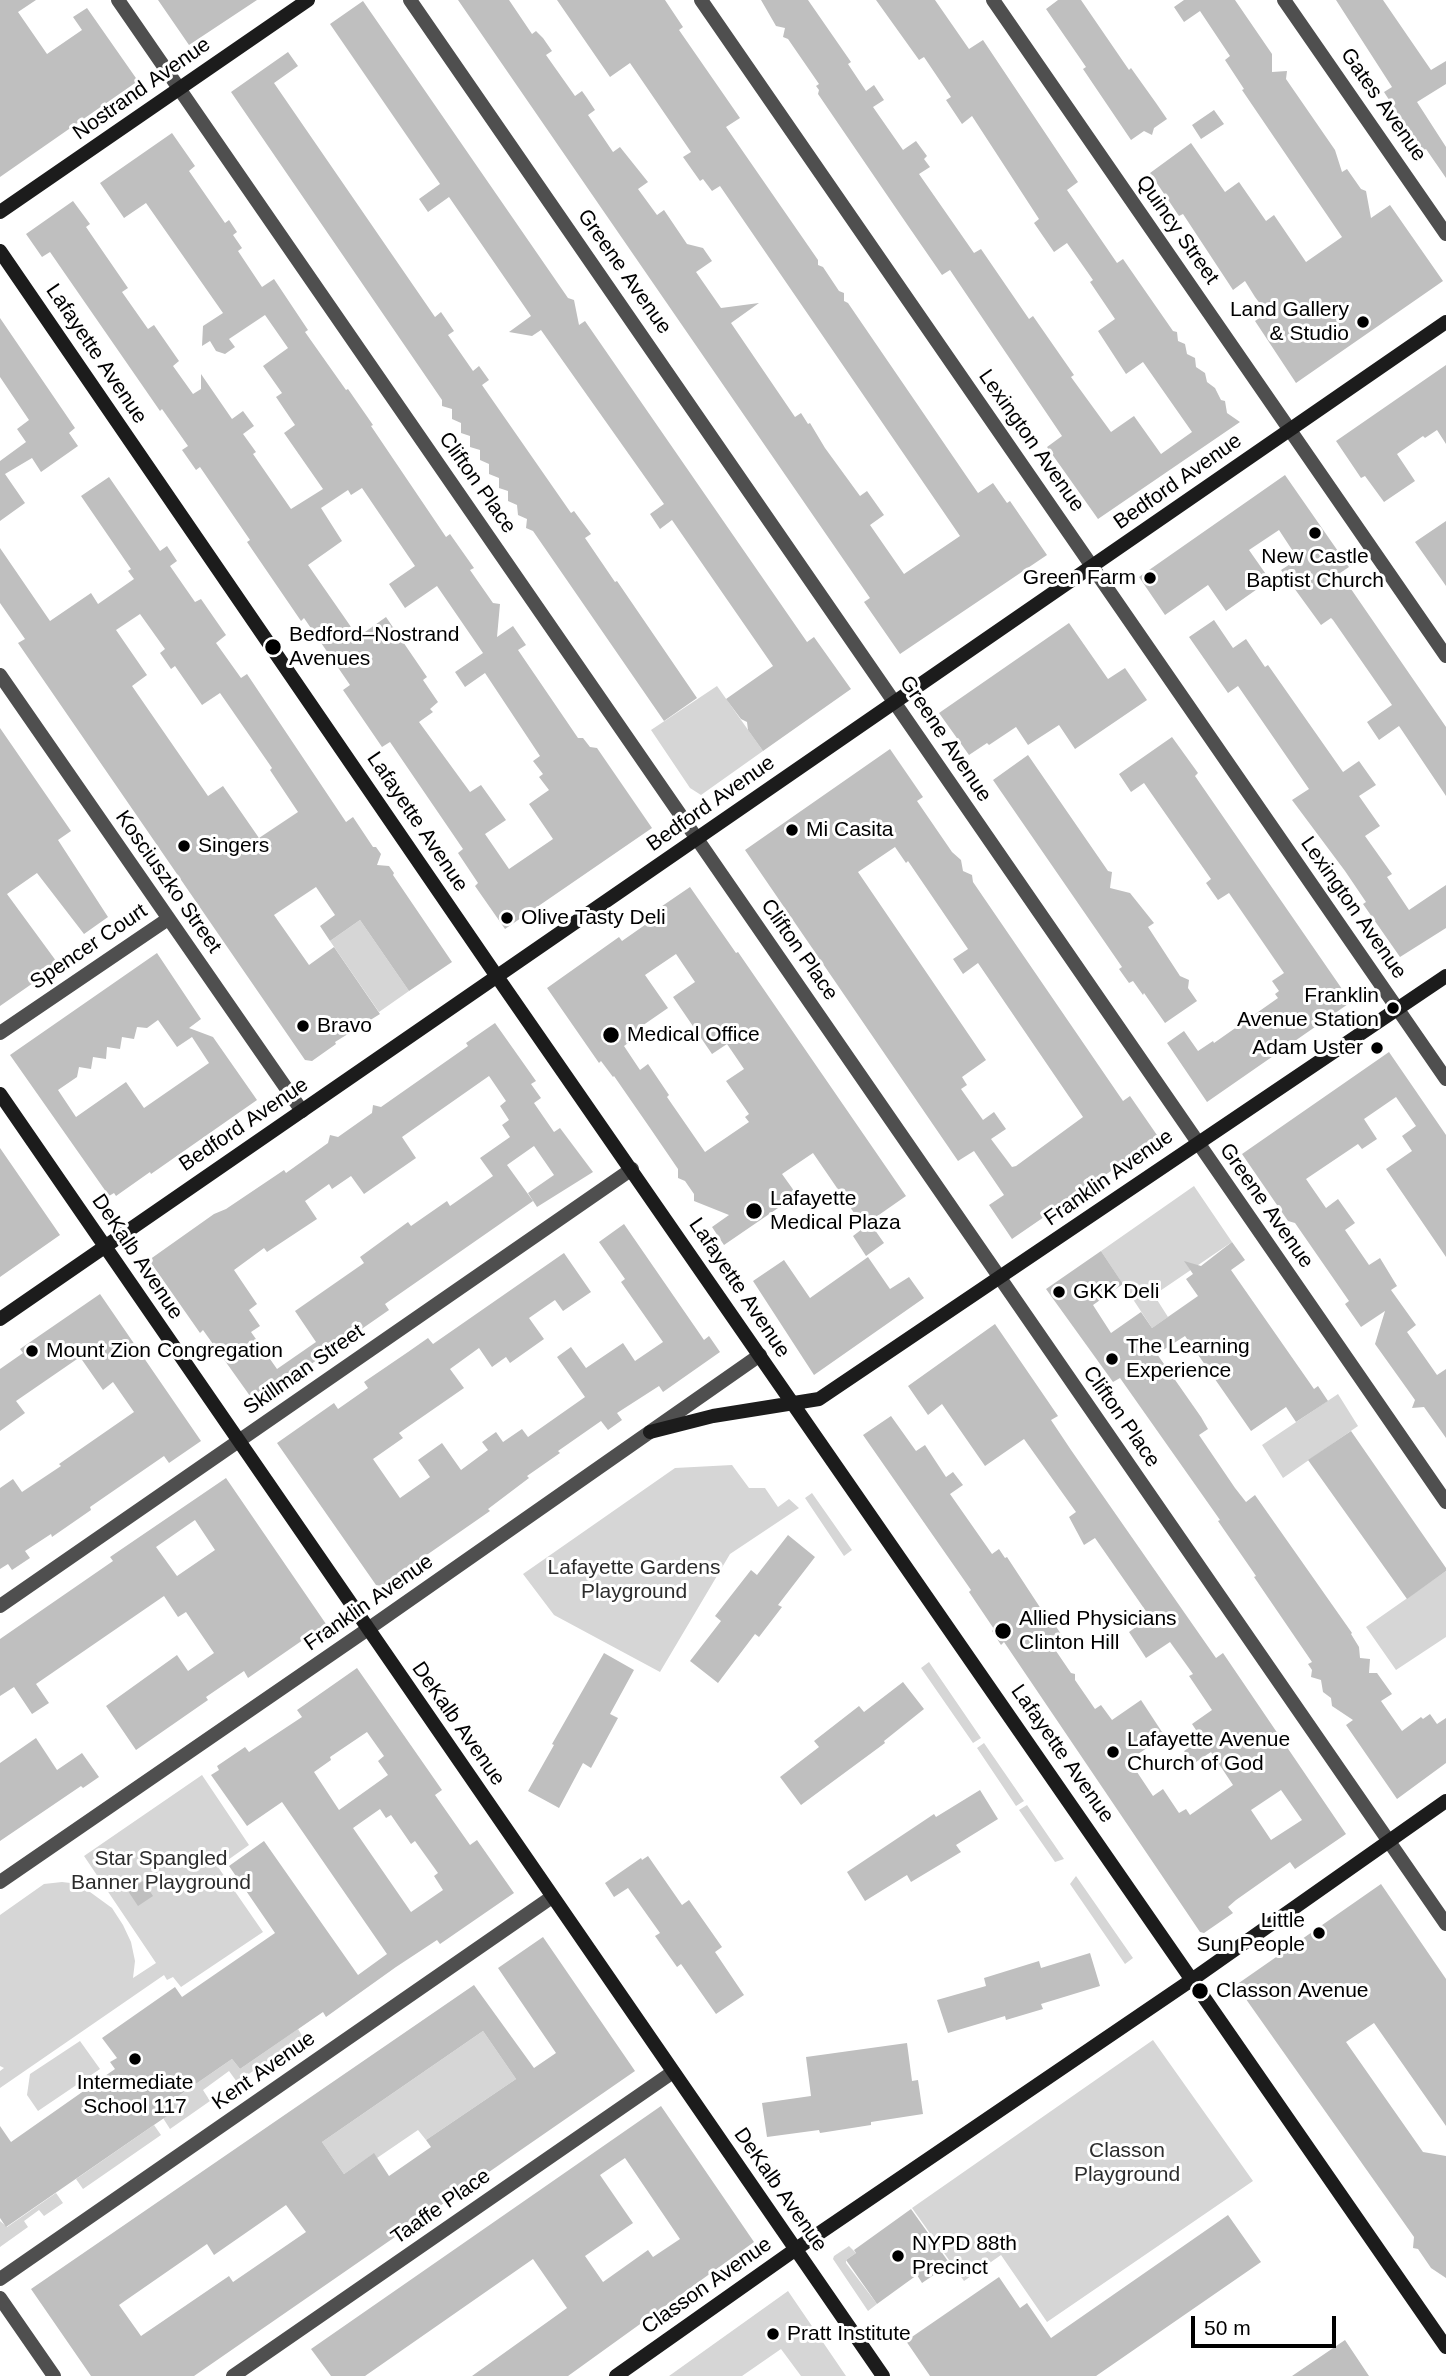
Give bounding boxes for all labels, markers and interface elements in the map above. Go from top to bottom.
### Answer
street label: Nostrand Avenue [68,32,216,146]
street label: Gates Avenue [1335,43,1431,167]
street label: Quincy Street [1130,171,1224,289]
street label: Greene Avenue [572,205,676,339]
street label: Lafayette Avenue [40,279,152,429]
place label: Land Gallery & Studio [1230,297,1349,347]
marker: Land Gallery & Studio [1355,314,1371,330]
street label: Lexington Avenue [973,365,1089,517]
street label: Clifton Place [433,427,521,539]
street label: Bedford Avenue [1109,429,1247,535]
marker: New Castle Baptist Church [1307,525,1323,541]
place label: New Castle Baptist Church [1246,544,1384,594]
place label: Green Farm [1023,565,1136,591]
marker: Green Farm [1142,570,1158,586]
place label: Bedford–Nostrand Avenues [289,622,459,672]
marker: Bedford–Nostrand Avenues [263,637,283,657]
street label: Greene Avenue [894,671,996,807]
street label: Lafayette Avenue [361,747,473,897]
street label: Bedford Avenue [642,751,780,857]
street label: Kosciuszko Street [109,806,227,958]
place label: Mi Casita [806,817,894,843]
marker: Mi Casita [784,822,800,838]
street label: Lexington Avenue [1295,832,1411,984]
place label: Singers [198,833,269,859]
marker: Singers [176,838,192,854]
street label: Clifton Place [755,894,843,1006]
street label: Spencer Court [26,899,152,995]
place label: Olive Tasty Deli [521,905,666,931]
marker: Olive Tasty Deli [499,910,515,926]
place label: Franklin Avenue Station [1237,983,1379,1033]
marker: Franklin Avenue Station [1385,1000,1401,1016]
place label: Bravo [317,1013,372,1039]
marker: Bravo [295,1018,311,1034]
place label: Medical Office [627,1022,760,1048]
marker: Medical Office [601,1025,621,1045]
place label: Adam Uster [1252,1035,1363,1061]
marker: Adam Uster [1369,1040,1385,1056]
street label: Bedford Avenue [175,1073,313,1177]
street label: Franklin Avenue [1040,1124,1178,1232]
street label: Greene Avenue [1214,1139,1318,1273]
place label: Lafayette Medical Plaza [770,1186,901,1236]
street label: DeKalb Avenue [86,1190,188,1324]
marker: Lafayette Medical Plaza [744,1201,764,1221]
street label: Lafayette Avenue [683,1213,795,1363]
place label: GKK Deli [1073,1279,1159,1305]
marker: GKK Deli [1051,1284,1067,1300]
street label: Skillman Street [239,1319,369,1421]
place label: The Learning Experience [1126,1334,1250,1384]
place label: Mount Zion Congregation [46,1338,283,1364]
marker: Mount Zion Congregation [24,1343,40,1359]
marker: The Learning Experience [1104,1351,1120,1367]
street label: Clifton Place [1077,1361,1165,1473]
street label: Franklin Avenue [300,1549,438,1657]
park label: Lafayette Gardens Playground [548,1555,720,1605]
place label: Allied Physicians Clinton Hill [1019,1606,1177,1656]
marker: Allied Physicians Clinton Hill [993,1621,1013,1641]
street label: DeKalb Avenue [406,1657,510,1791]
street label: Lafayette Avenue [1005,1680,1119,1828]
place label: Lafayette Avenue Church of God [1127,1727,1290,1777]
marker: Lafayette Avenue Church of God [1105,1744,1121,1760]
park label: Star Spangled Banner Playground [71,1846,251,1896]
place label: Little Sun People [1196,1908,1305,1958]
marker: Little Sun People [1311,1925,1327,1941]
place label: Classon Avenue [1216,1978,1369,2004]
marker: Classon Avenue [1190,1981,1210,2001]
street label: Kent Avenue [208,2026,320,2116]
marker: Intermediate School 117 [127,2051,143,2067]
place label: Intermediate School 117 [77,2070,193,2120]
street label: DeKalb Avenue [728,2123,832,2257]
park label: Classon Playground [1074,2138,1180,2188]
street label: Taaffe Place [387,2164,495,2250]
place label: NYPD 88th Precinct [912,2231,1017,2281]
street label: Classon Avenue [637,2232,777,2340]
marker: NYPD 88th Precinct [890,2248,906,2264]
scale bar [1194,2302,1339,2346]
text: 50 m [1204,2316,1251,2339]
place label: Pratt Institute [787,2321,911,2347]
marker: Pratt Institute [765,2326,781,2342]

